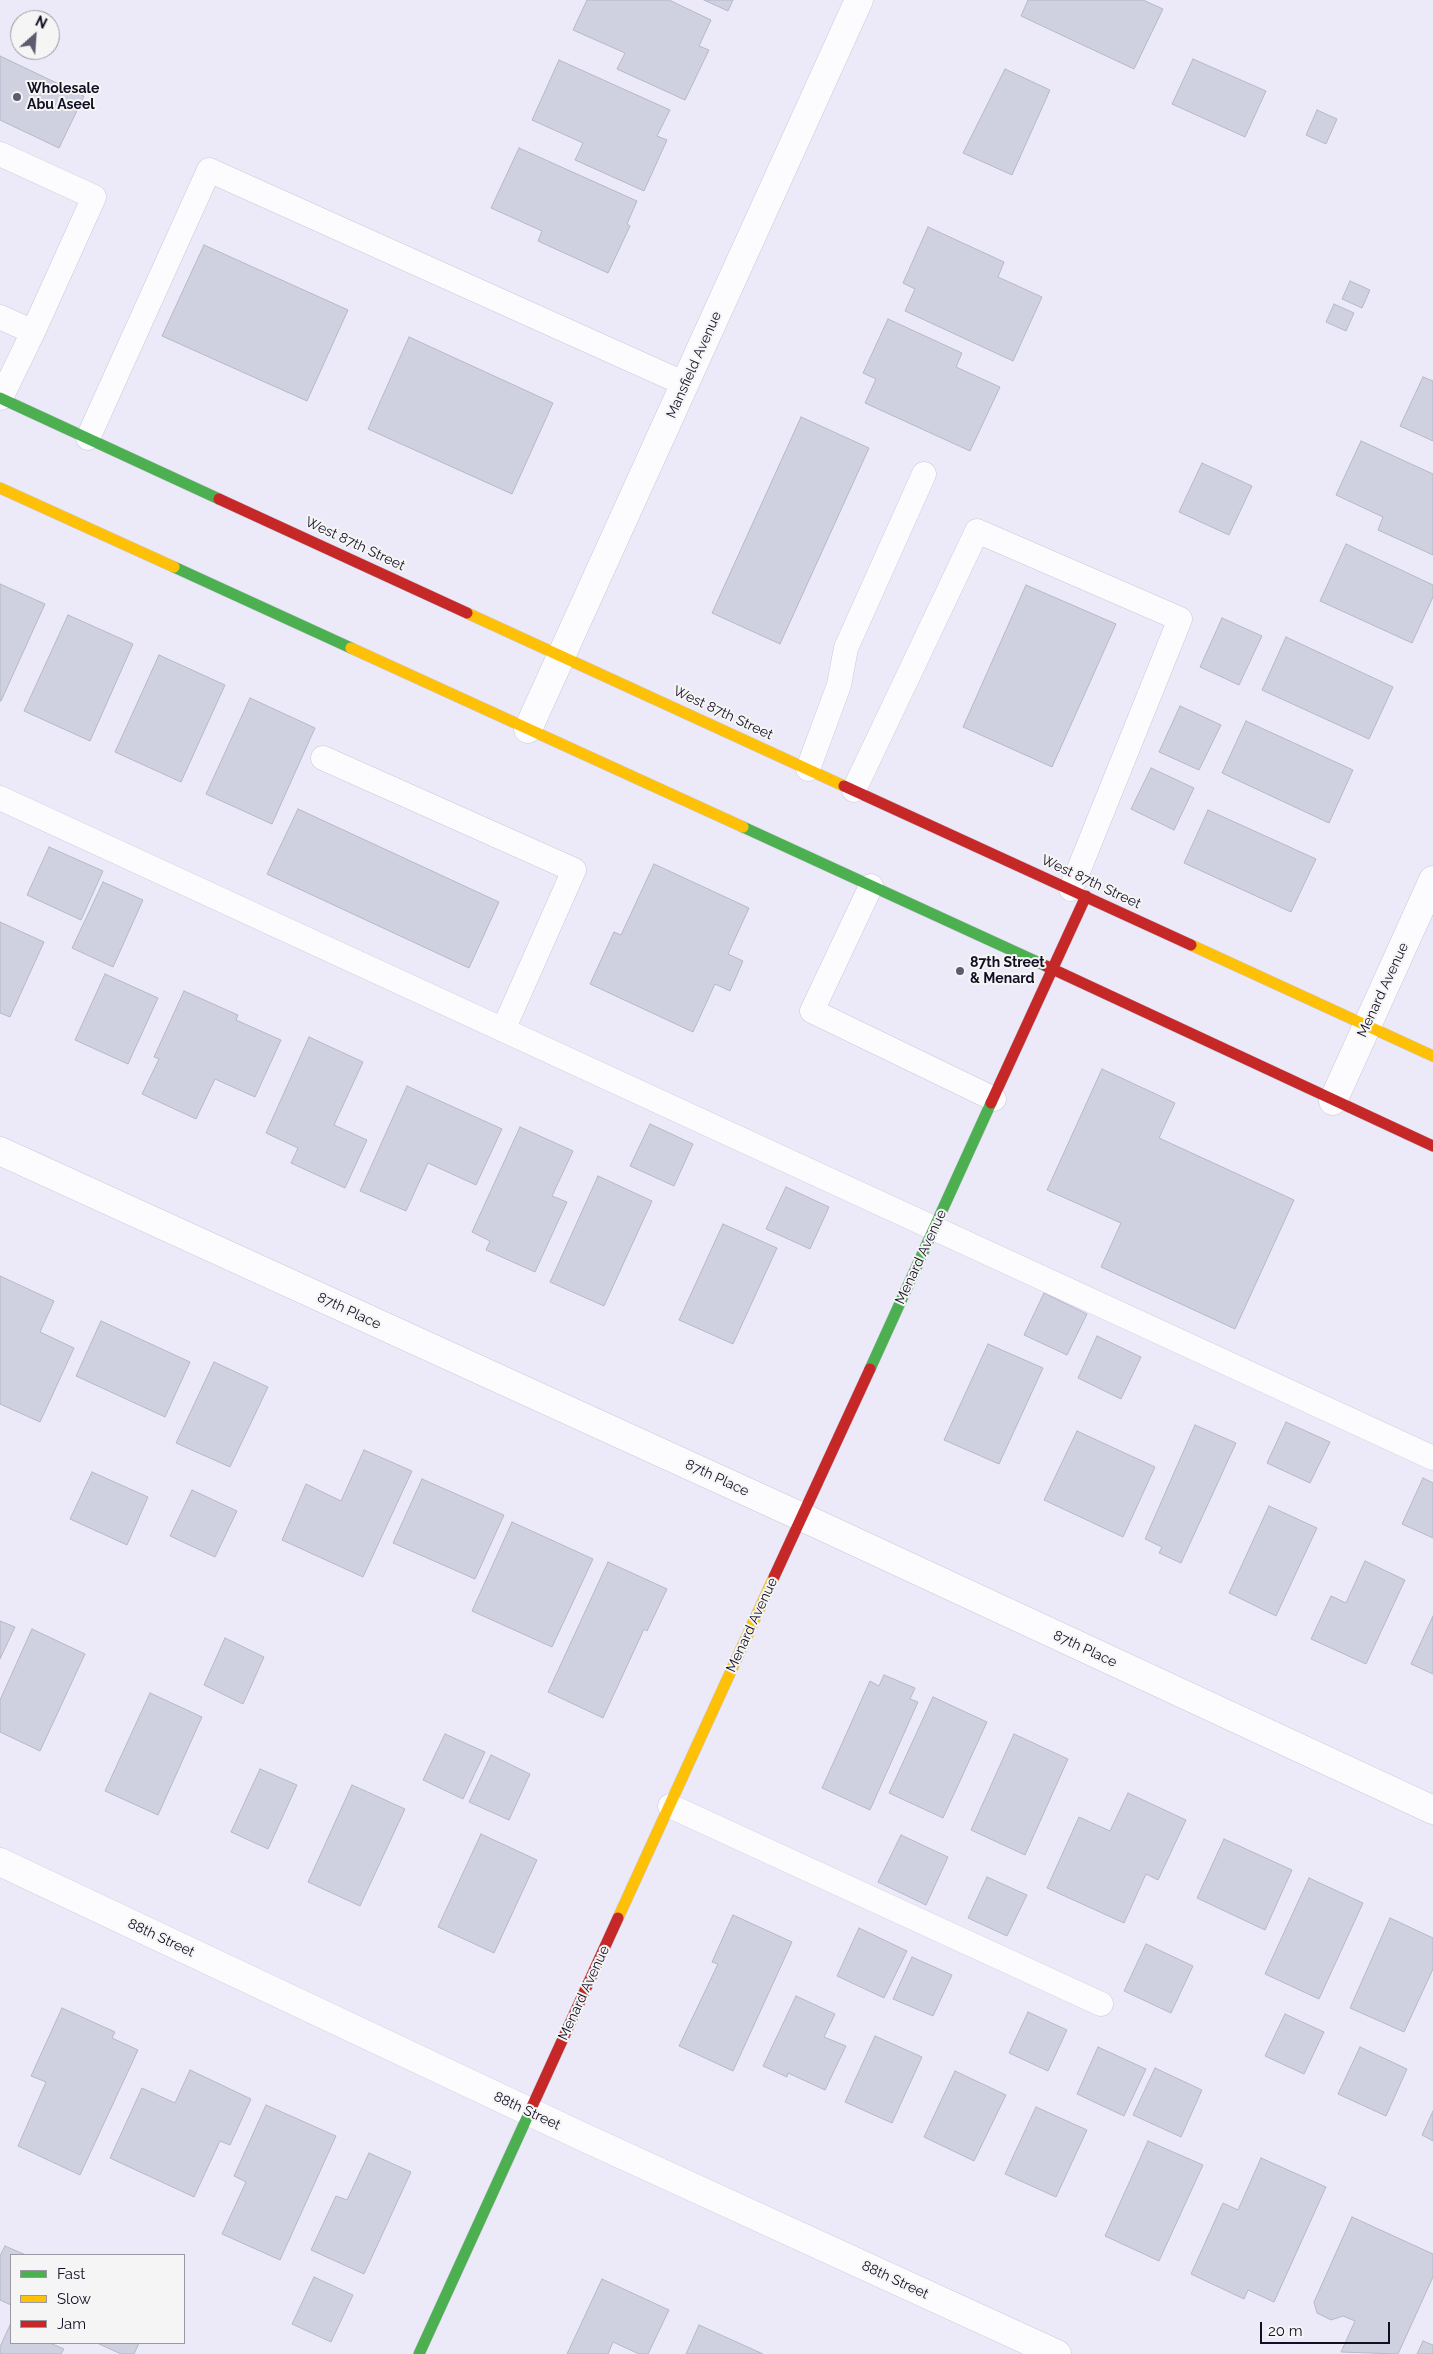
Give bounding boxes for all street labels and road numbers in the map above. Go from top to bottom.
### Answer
street label: Mansfield Avenue [663,309,725,421]
street label: West 87th Street [303,514,407,574]
street label: West 87th Street [671,683,775,743]
street label: West 87th Street [1039,852,1143,912]
street label: Menard Avenue [1354,940,1412,1040]
street label: Menard Avenue [892,1207,950,1307]
street label: 87th Place [315,1289,383,1333]
street label: 87th Place [683,1456,751,1500]
street label: Menard Avenue [723,1575,781,1675]
street label: 87th Place [1051,1627,1119,1671]
street label: 88th Street [125,1915,197,1961]
street label: Menard Avenue [555,1943,613,2043]
street label: 88th Street [491,2088,563,2134]
street label: 88th Street [859,2257,931,2303]

